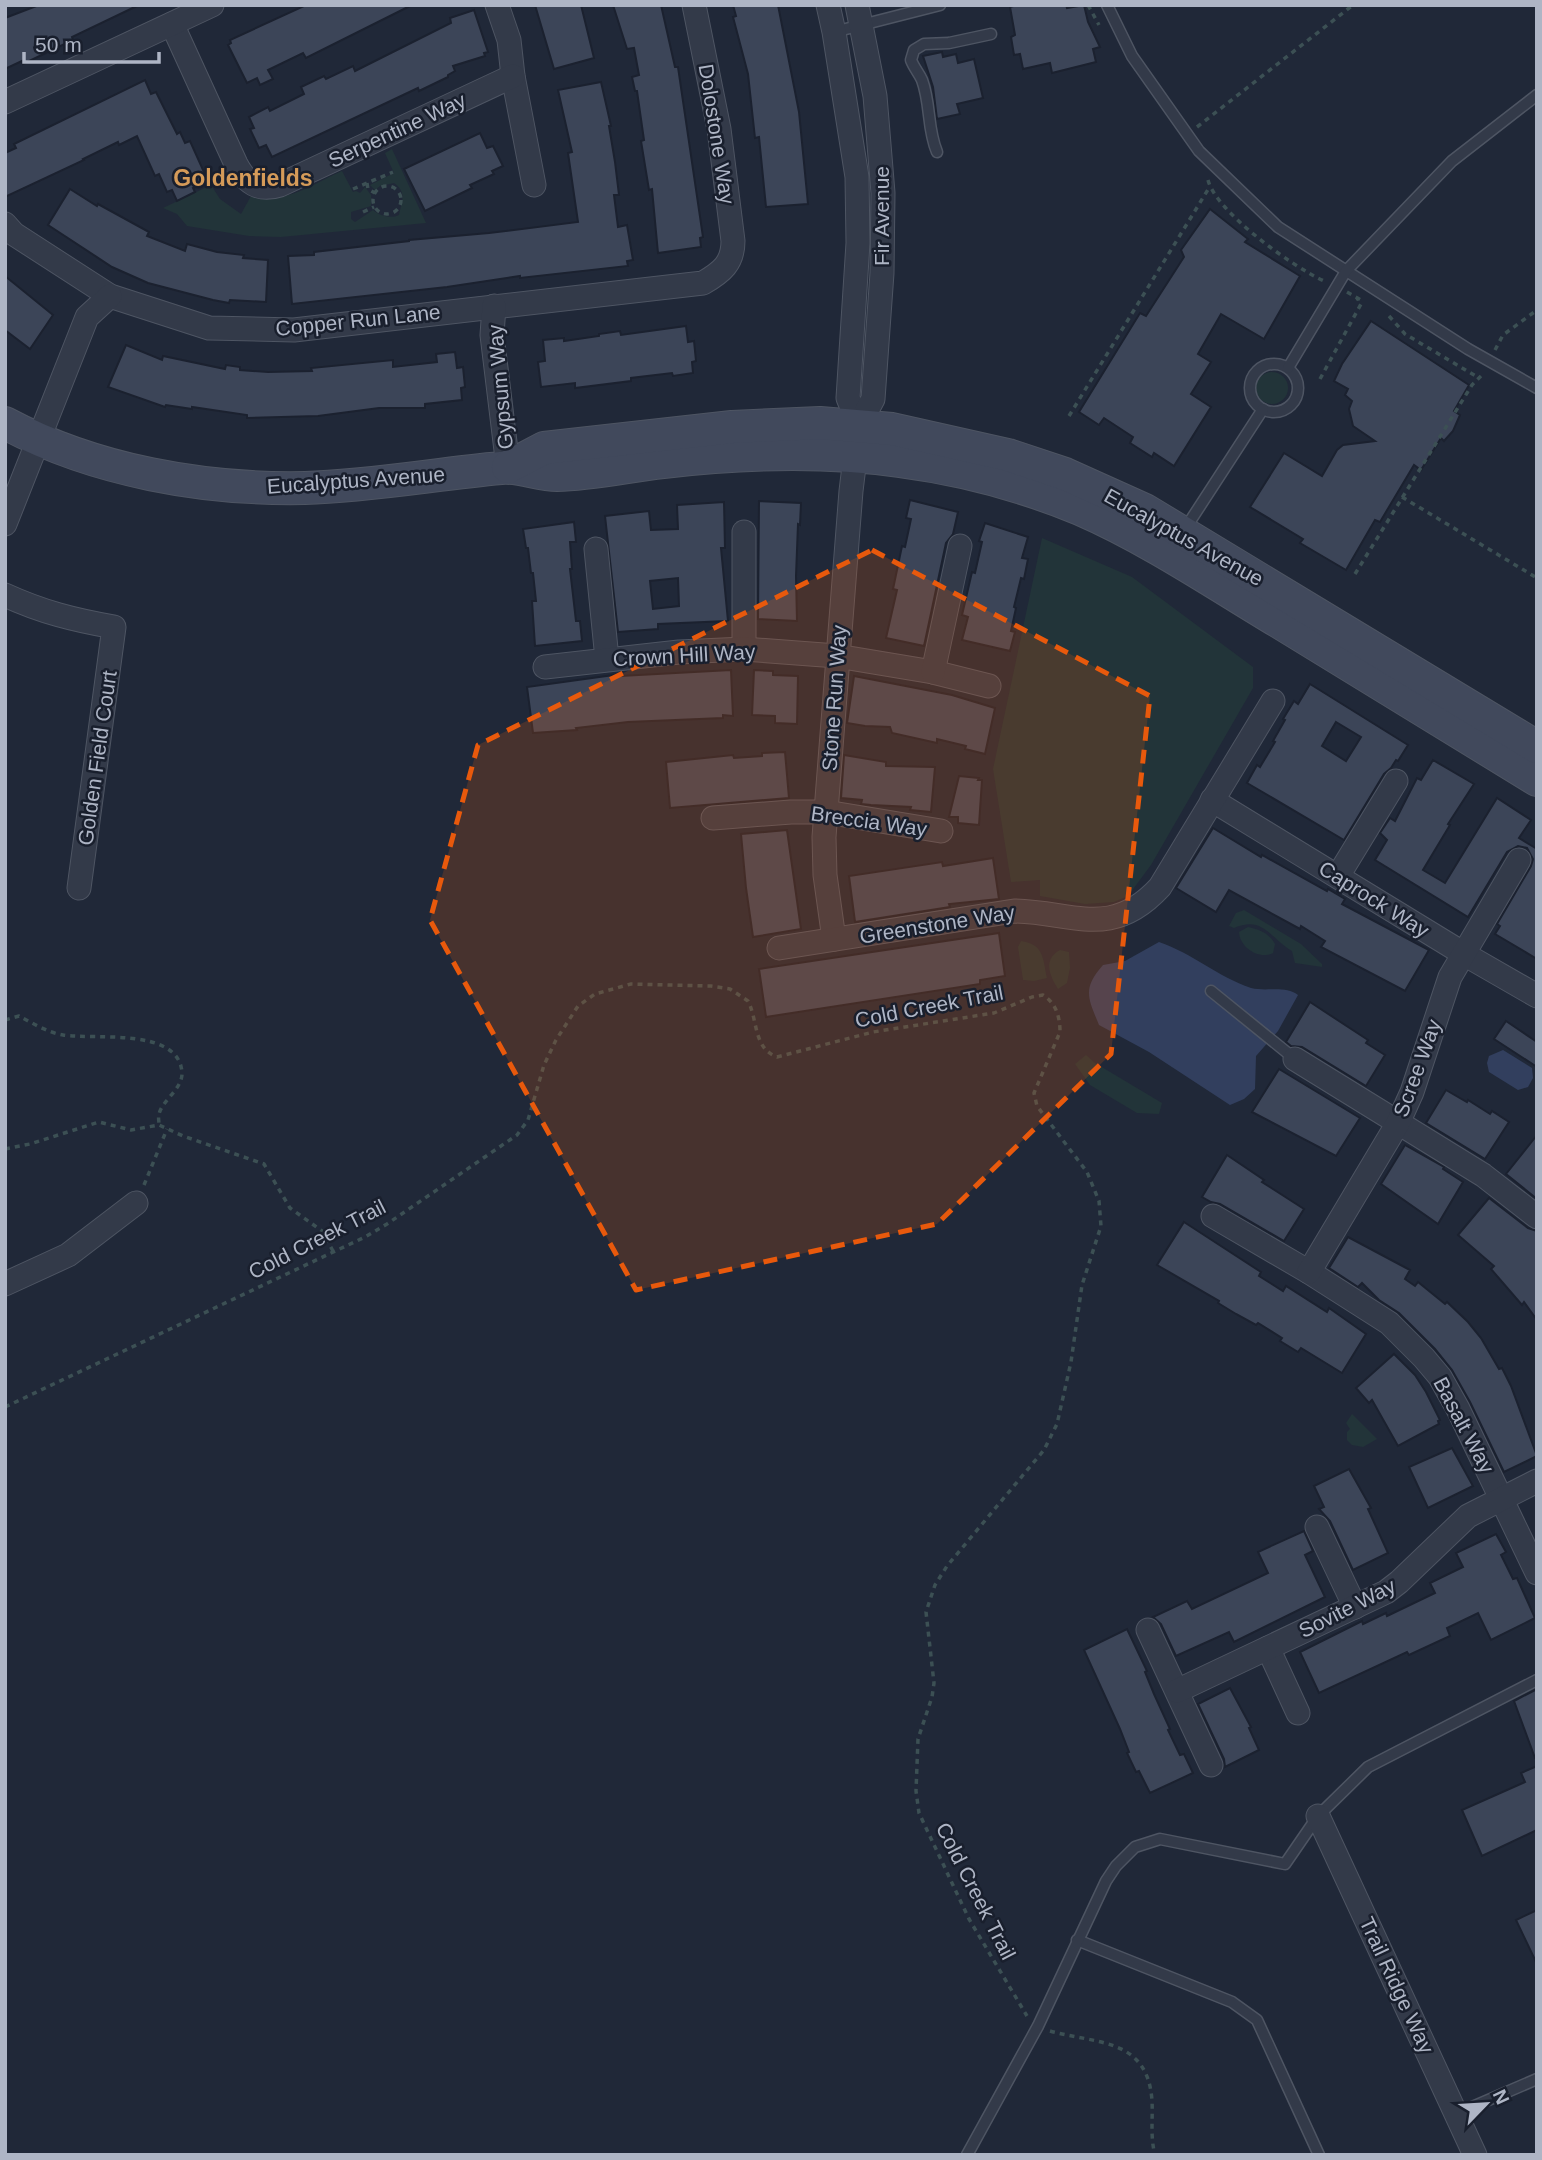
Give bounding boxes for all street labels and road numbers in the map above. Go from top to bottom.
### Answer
street label: Dolostone Way [695,62,740,206]
street label: Serpentine Way [325,88,470,172]
street label: Fir Avenue [870,166,893,266]
street label: Copper Run Lane [274,300,442,340]
street label: Gypsum Way [483,323,517,450]
street label: Eucalyptus Avenue [266,462,446,498]
street label: Eucalyptus Avenue [1100,484,1268,590]
street label: Stone Run Way [817,624,851,772]
street label: Crown Hill Way [612,640,756,670]
street label: Golden Field Court [73,669,121,847]
street label: Breccia Way [809,801,929,841]
street label: Caprock Way [1315,856,1434,942]
street label: Greenstone Way [858,900,1017,948]
street label: Cold Creek Trail [853,980,1005,1032]
street label: Scree Way [1389,1016,1445,1120]
street label: Cold Creek Trail [245,1195,389,1283]
street label: Basalt Way [1429,1373,1499,1477]
street label: Sovite Way [1295,1574,1400,1642]
street label: Cold Creek Trail [932,1819,1020,1963]
street label: Trail Ridge Way [1355,1913,1439,2057]

